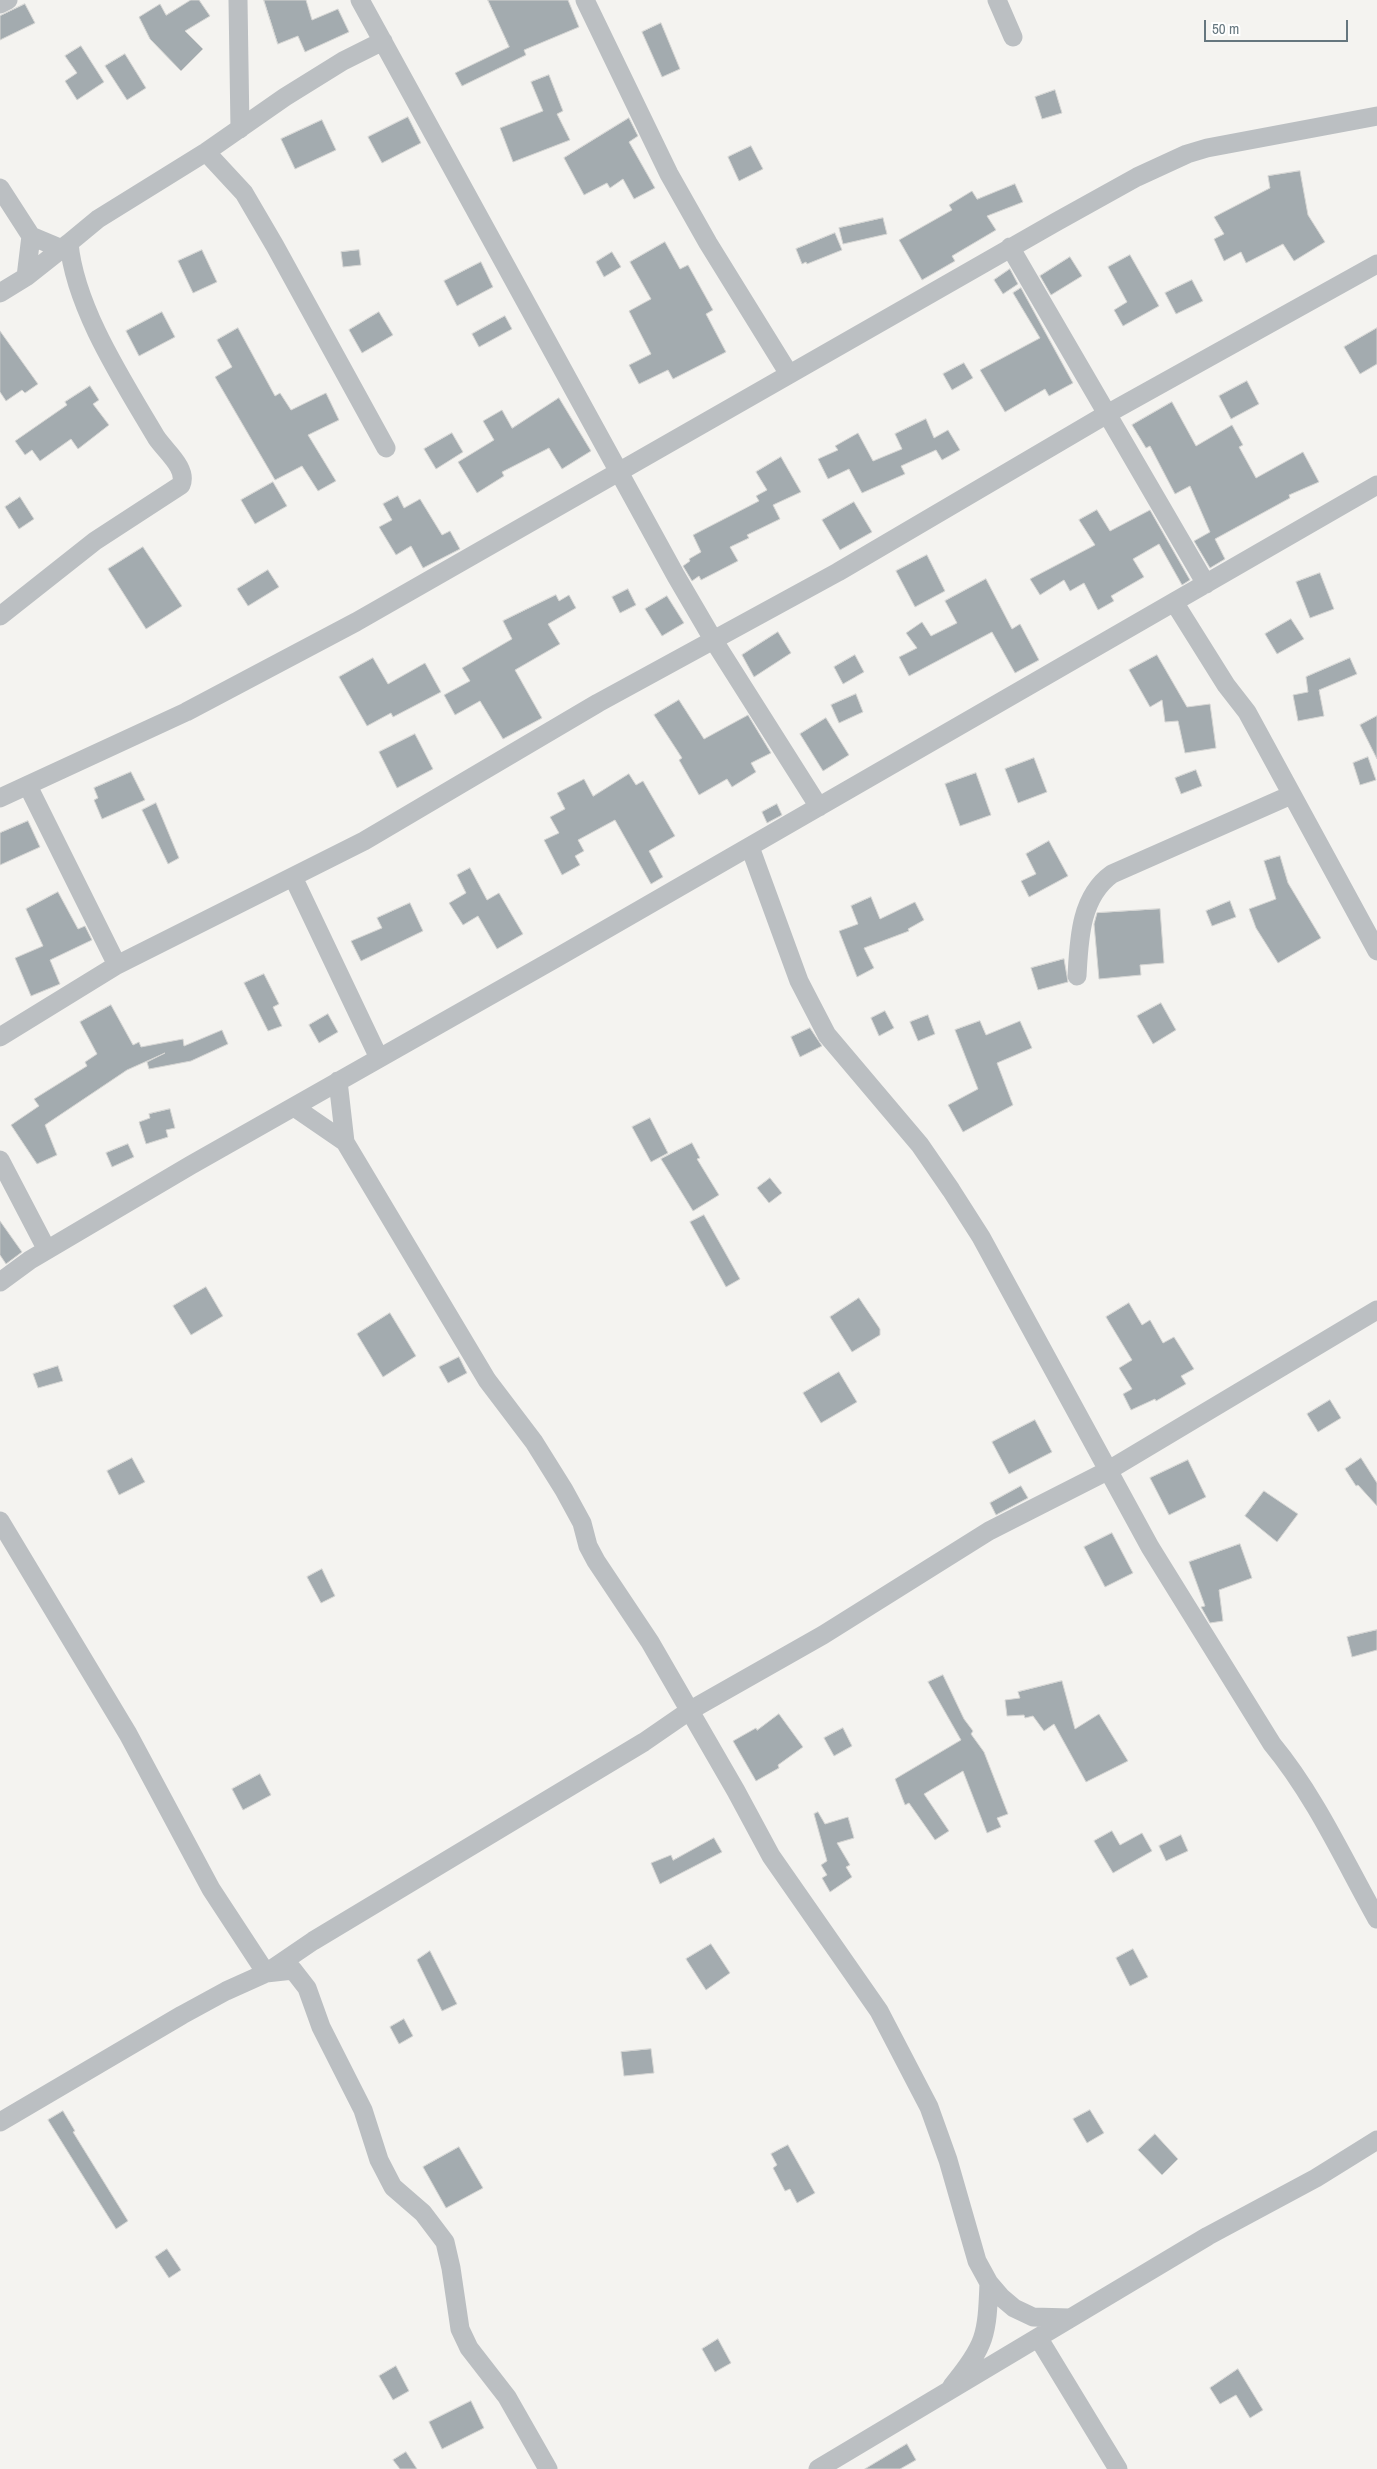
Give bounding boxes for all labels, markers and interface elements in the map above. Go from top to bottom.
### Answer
scale bar [1207,10,1351,42]
text: 50 m [1212,18,1239,39]

